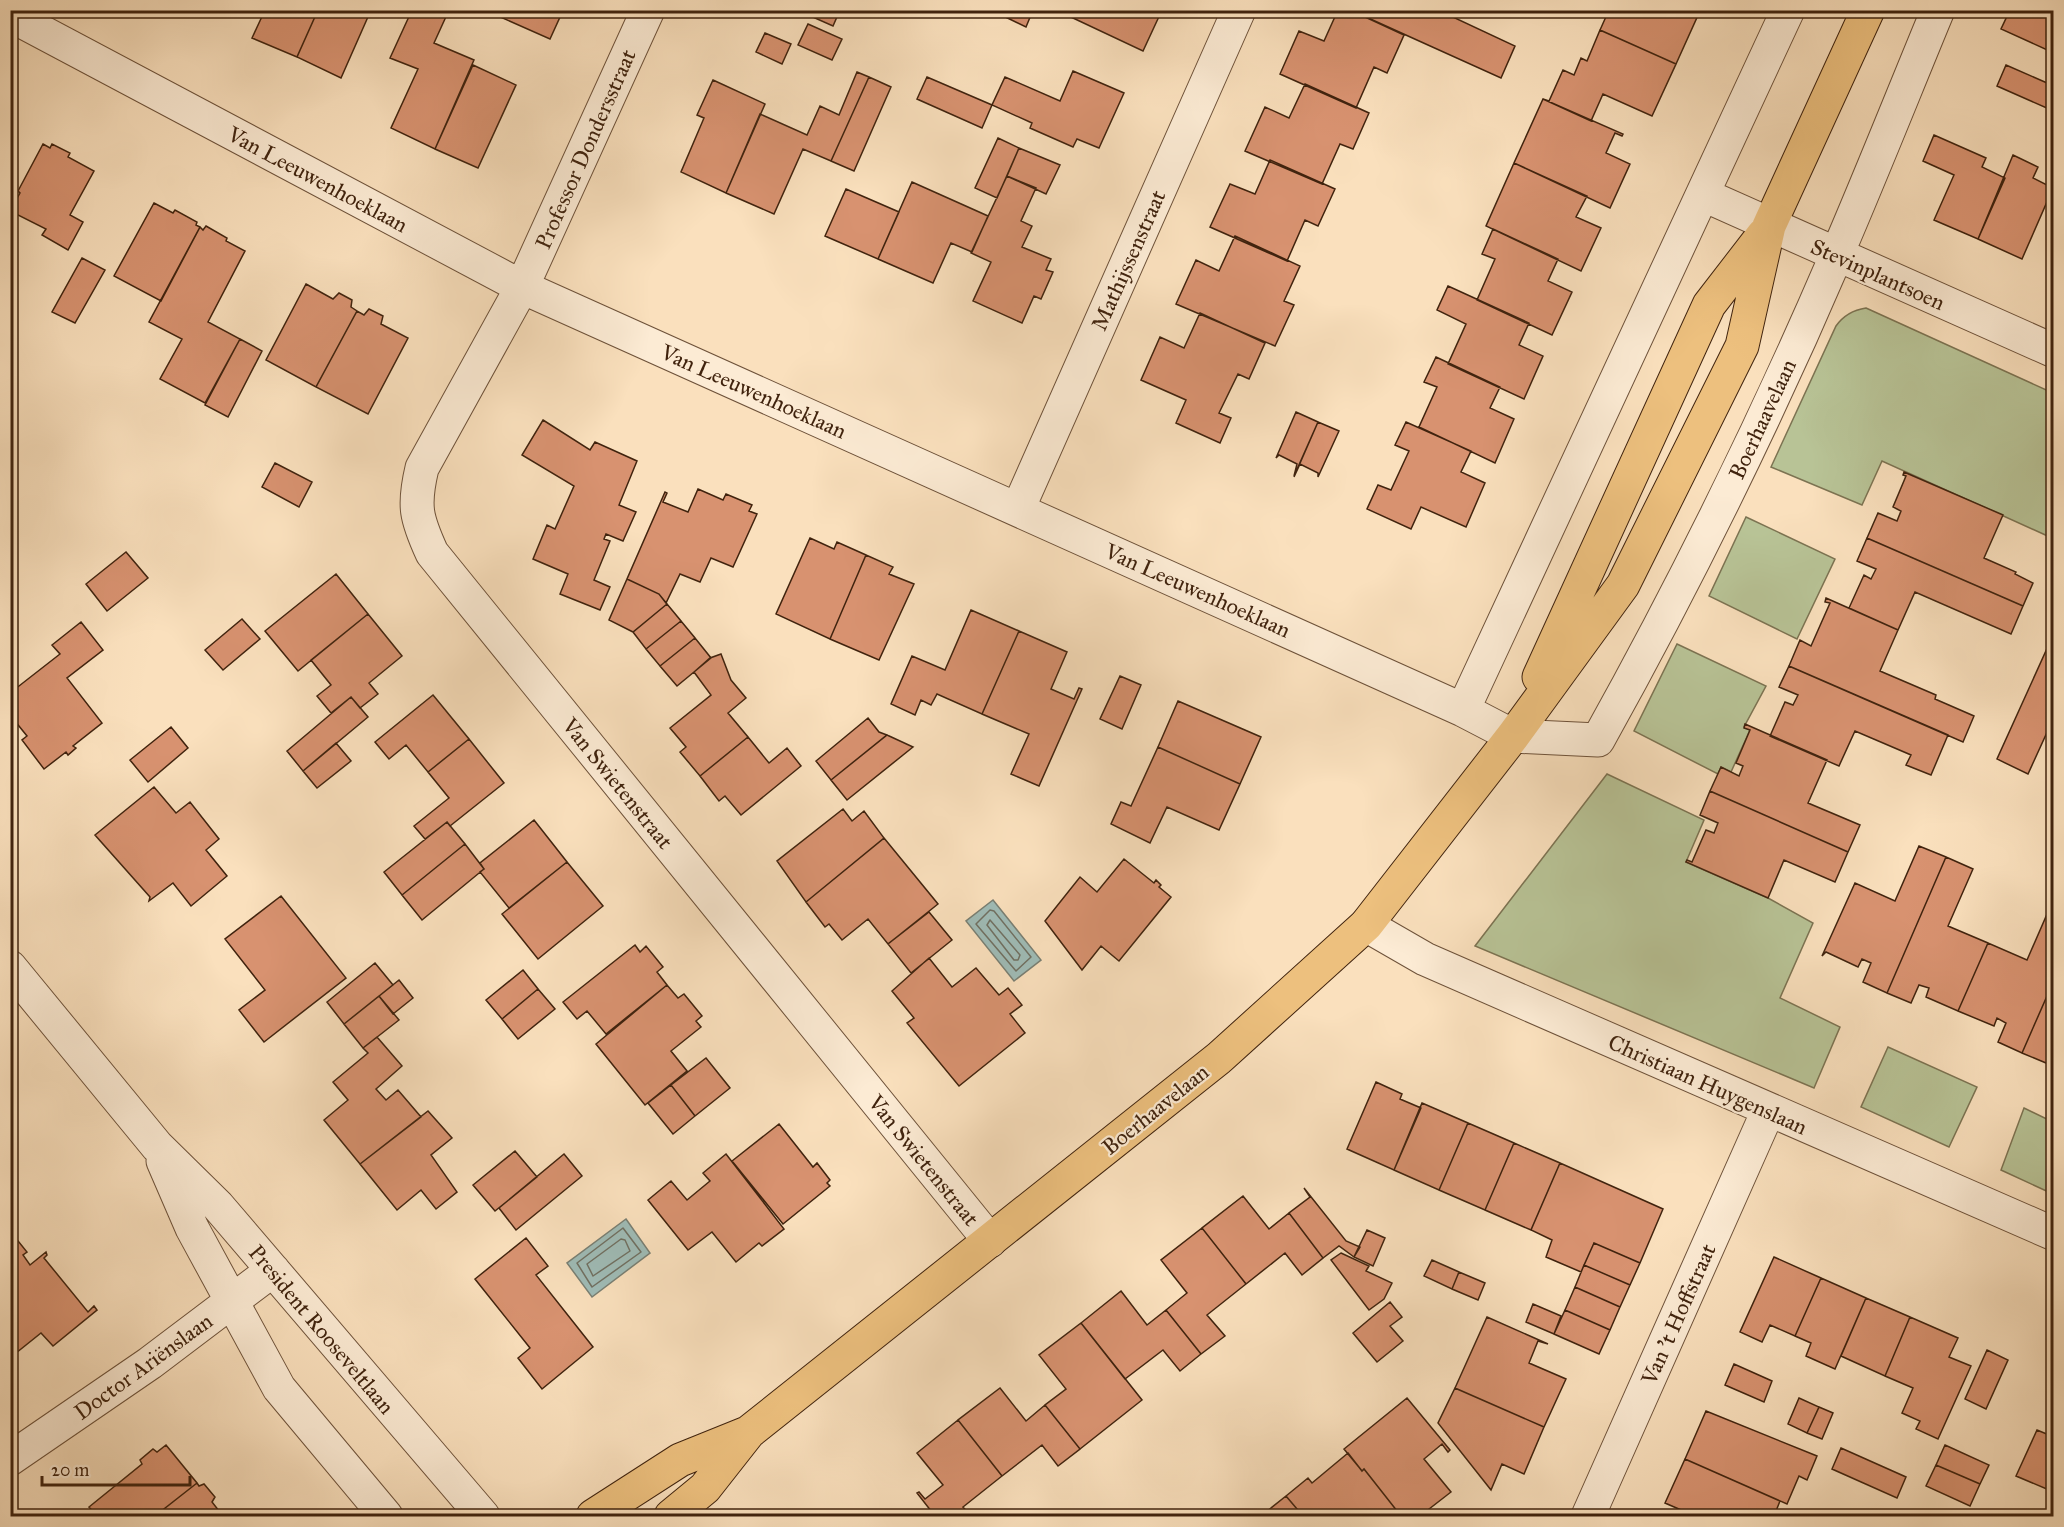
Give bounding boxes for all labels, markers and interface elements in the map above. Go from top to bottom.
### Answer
street label: Professor Dondersstraat [529,45,642,253]
street label: Van Leeuwenhoeklaan [222,120,413,238]
street label: Mathijssenstraat [1085,186,1172,335]
street label: Stevinplantsoen [1806,233,1949,316]
street label: Van Leeuwenhoeklaan [656,338,851,445]
street label: Boerhaavelaan [1723,355,1802,484]
street label: Van Leeuwenhoeklaan [1100,537,1295,644]
street label: Van Swietenstraat [556,712,679,854]
street label: Christiaan Huygenslaan [1604,1028,1812,1141]
street label: Boerhaavelaan [1096,1058,1214,1161]
street label: Van Swietenstraat [862,1089,985,1231]
street label: President Rooseveltlaan [243,1239,400,1420]
street label: Van 't Hoffstraat [1635,1239,1722,1390]
street label: Doctor Ariënslaan [69,1307,218,1426]
scale bar [42,1449,190,1487]
text: 20 m [51,1459,89,1481]

